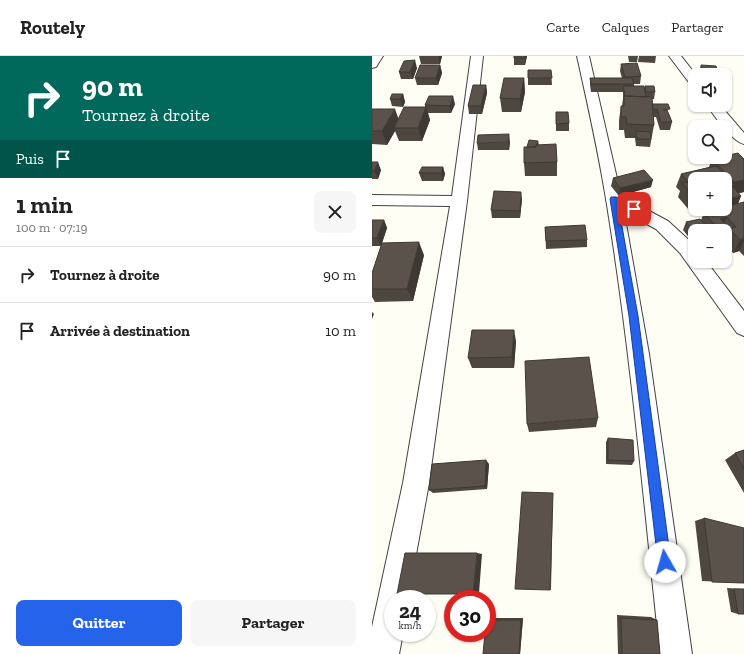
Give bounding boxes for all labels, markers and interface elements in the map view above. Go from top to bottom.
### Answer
text: Routely [20,16,85,39]
text: Carte [546,19,580,36]
text: Calques [602,19,649,36]
text: Partager [671,19,724,36]
map controls [688,68,732,268]
button: sound [688,68,732,112]
text: 90 m [82,70,143,103]
icon: right [16,72,68,124]
text: Tournez à droite [82,104,210,126]
button: search [688,120,732,164]
icon: arrive [52,148,74,170]
text: Puis [16,150,44,168]
button: + [688,172,732,216]
text: 1 min [16,190,73,219]
button: close [314,191,356,233]
pin [617,192,651,226]
icon: arrive [623,198,645,220]
text: 100 m · 07:19 [16,220,87,235]
button: − [688,224,732,268]
icon: right [16,264,38,286]
text: Tournez à droite [50,266,160,284]
text: 90 m [323,266,356,284]
icon: arrive [16,320,38,342]
text: Arrivée à destination [50,322,190,340]
text: 10 m [325,322,356,340]
position arrow [644,541,686,583]
speed limit sign: 30 [444,590,496,642]
text: 24 [399,599,421,623]
button: Quitter [16,600,182,646]
button: Partager [190,600,356,646]
text: km/h [399,620,421,632]

